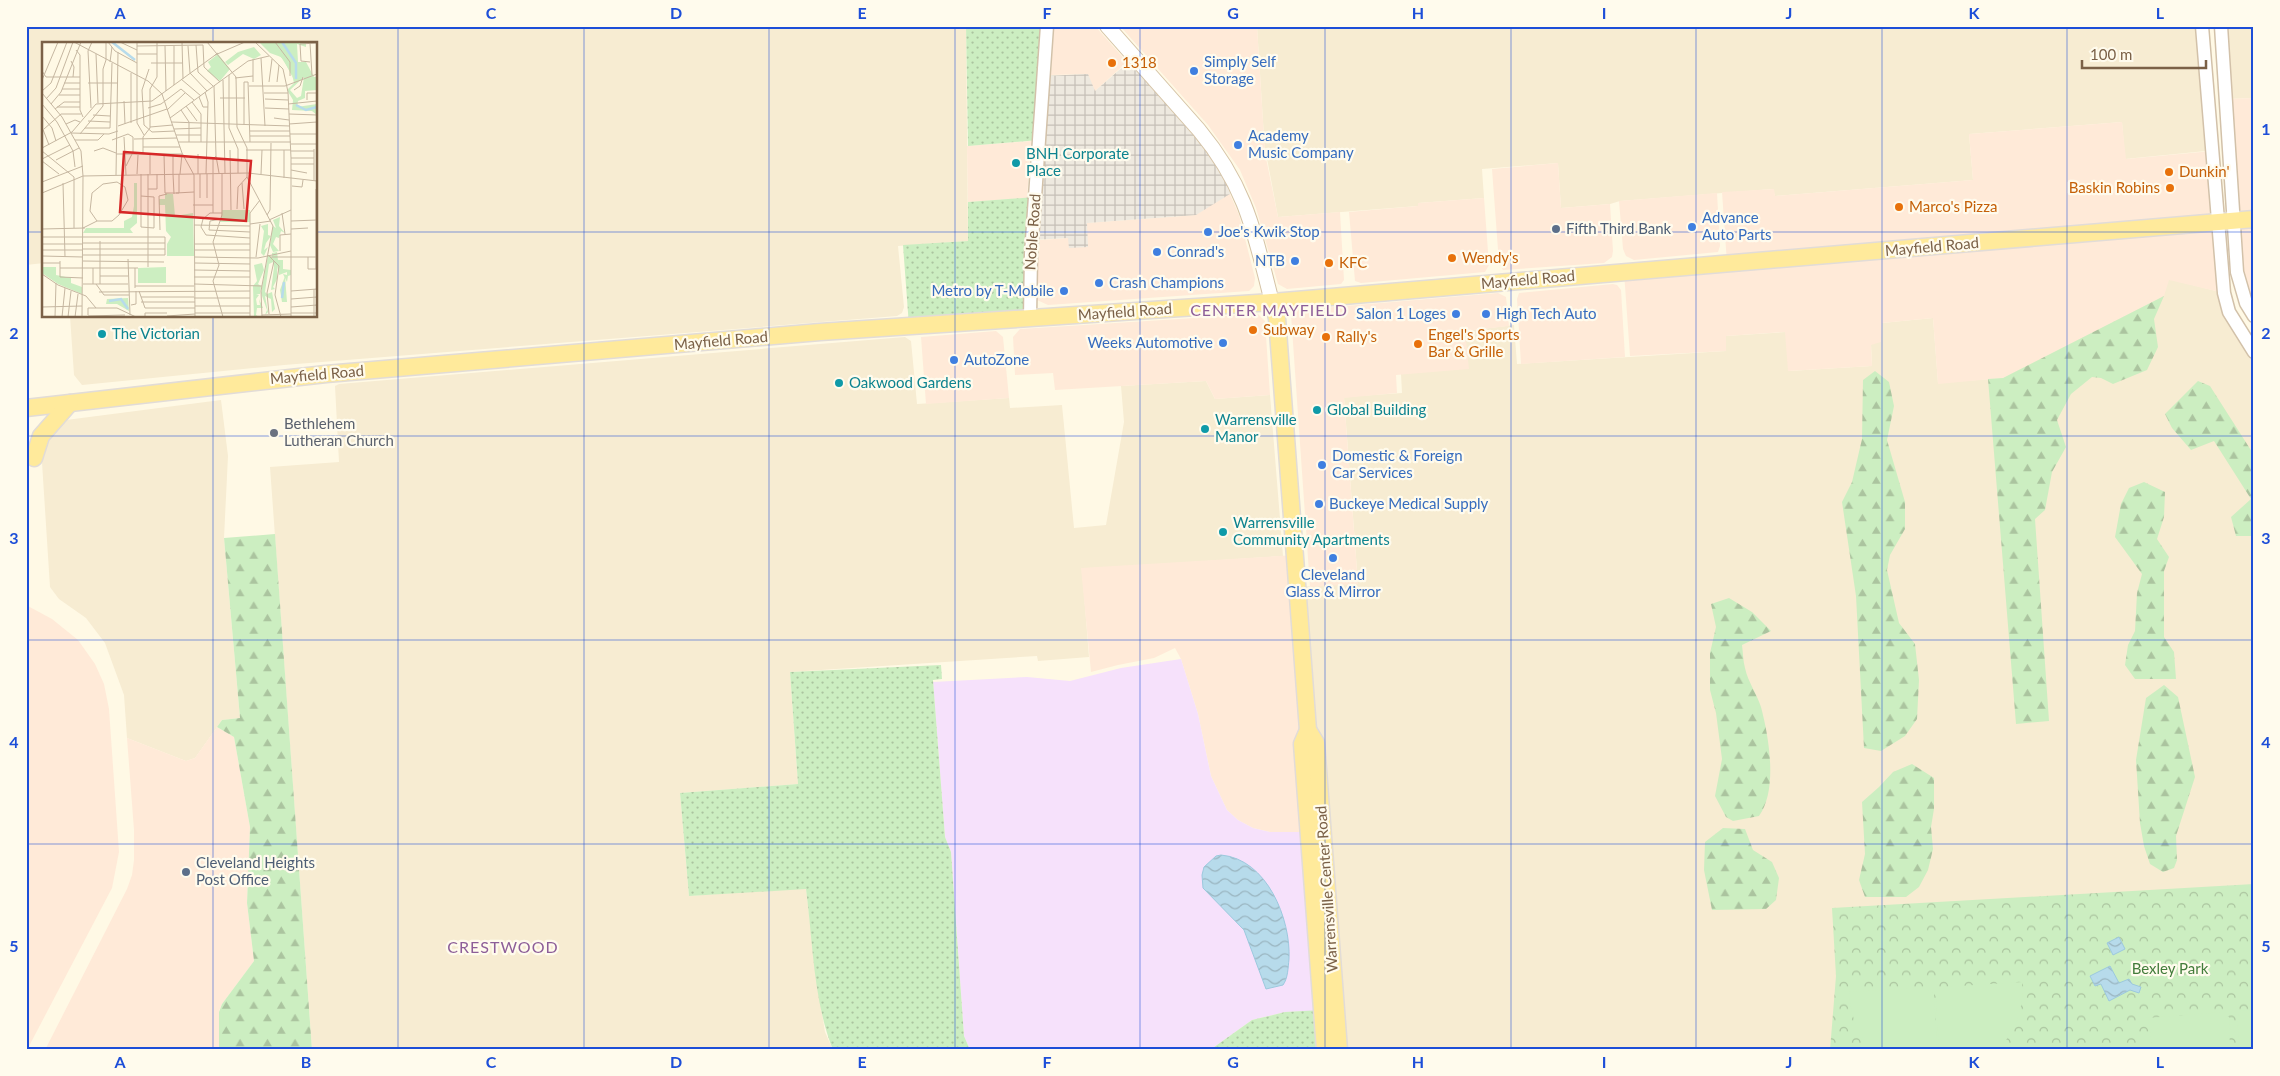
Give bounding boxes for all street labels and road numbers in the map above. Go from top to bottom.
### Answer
street label: Noble Road [1020,193,1044,271]
street label: Mayfield Road [1884,233,1980,259]
street label: Mayfield Road [1480,266,1576,292]
street label: Mayfield Road [1077,299,1173,323]
street label: Mayfield Road [673,327,769,353]
street label: Mayfield Road [269,361,365,387]
street label: Warrensville Center Road [1311,805,1341,973]

